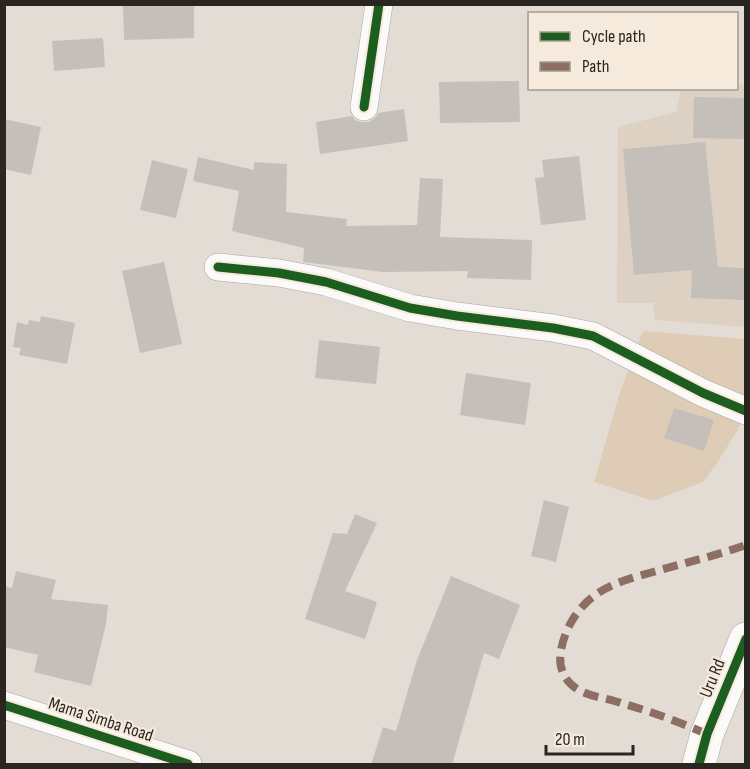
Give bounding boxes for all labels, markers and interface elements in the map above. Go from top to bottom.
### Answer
legend [528,12,738,90]
text: Cycle path [582,26,646,47]
text: Path [582,56,610,77]
street label: Uru Rd [695,656,730,701]
street label: Mama Simba Road [46,693,156,746]
scale bar [546,718,633,756]
text: 20 m [555,729,585,750]

